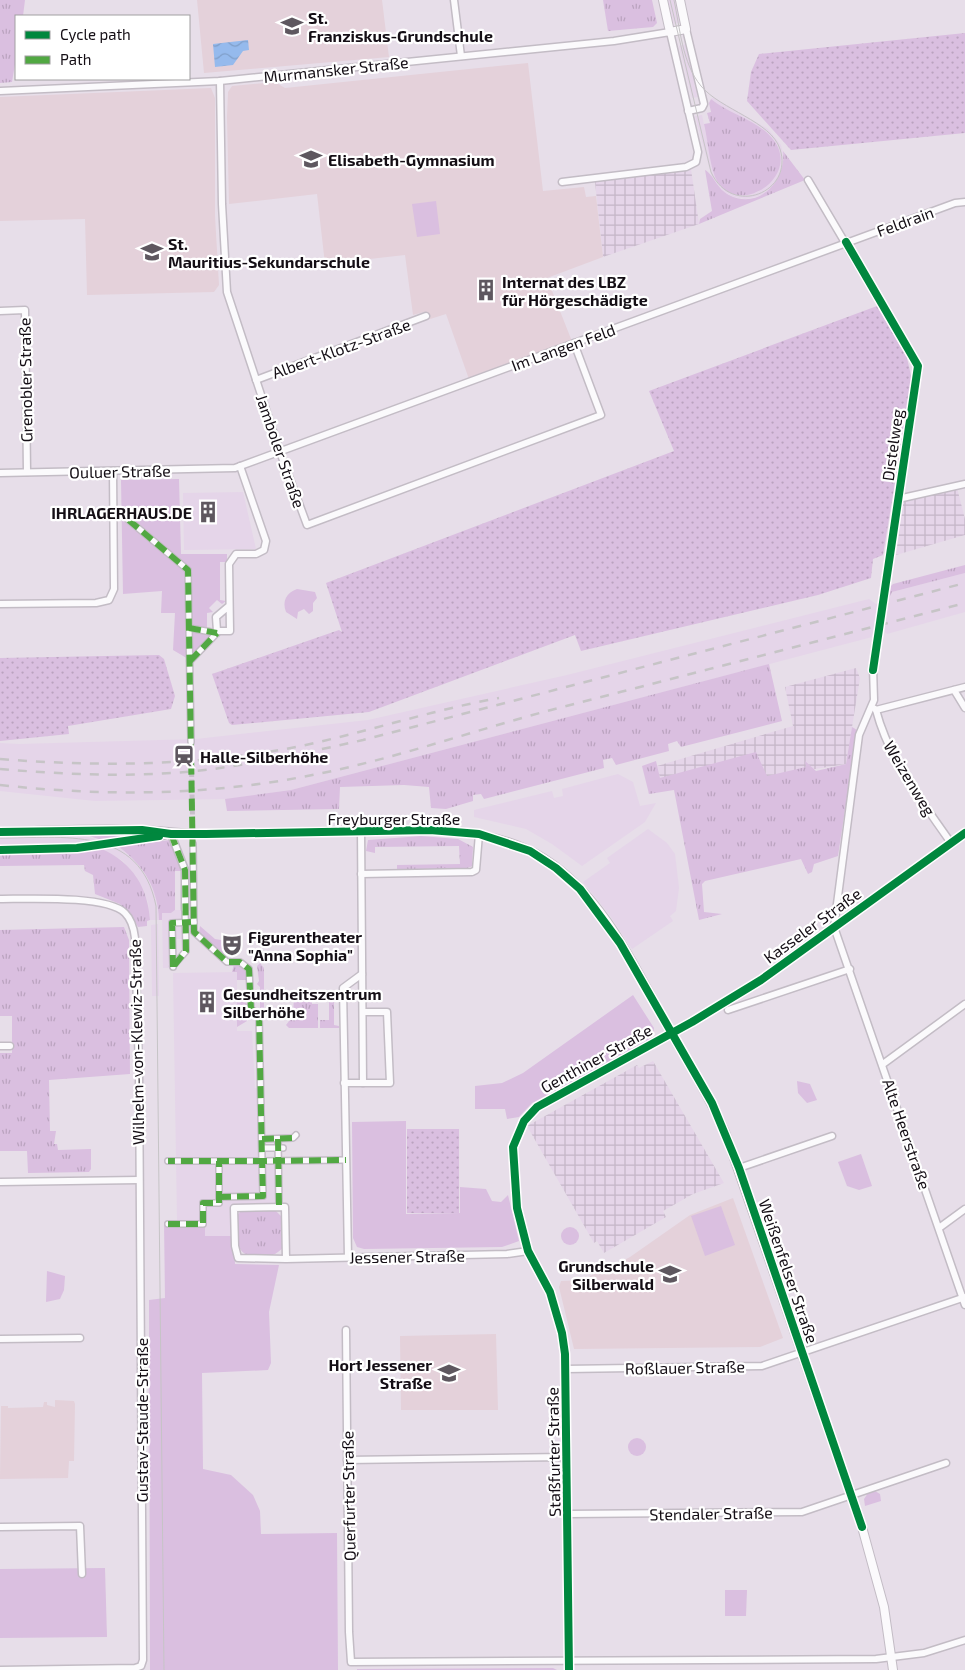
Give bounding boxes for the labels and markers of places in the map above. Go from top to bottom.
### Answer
place label: St. Franziskus-Grundschule [308,8,493,45]
school or university icon: St. Franziskus-Grundschule [279,13,305,39]
school or university icon: Elisabeth-Gymnasium [298,146,324,172]
place label: Elisabeth-Gymnasium [328,150,495,170]
place label: St. Mauritius-Sekundarschule [168,234,370,271]
school or university icon: St. Mauritius-Sekundarschule [139,239,165,265]
place label: Internat des LBZ für Hörgeschädigte [502,272,648,309]
building icon: Internat des LBZ für Hörgeschädigte [473,277,499,303]
building icon: IHRLAGERHAUS.DE [195,499,221,525]
place label: IHRLAGERHAUS.DE [51,503,192,522]
station icon: Halle-Silberhöhe [171,743,197,769]
place label: Halle-Silberhöhe [200,747,328,766]
place label: Figurentheater "Anna Sophia" [248,927,362,964]
theatre icon: Figurentheater "Anna Sophia" [219,932,245,958]
place label: Gesundheitszentrum Silberhöhe [223,984,382,1021]
building icon: Gesundheitszentrum Silberhöhe [194,989,220,1015]
place label: Grundschule Silberwald [558,1256,654,1293]
school or university icon: Grundschule Silberwald [657,1261,683,1287]
place label: Hort Jessener Straße [329,1355,432,1392]
school or university icon: Hort Jessener Straße [436,1360,462,1386]

